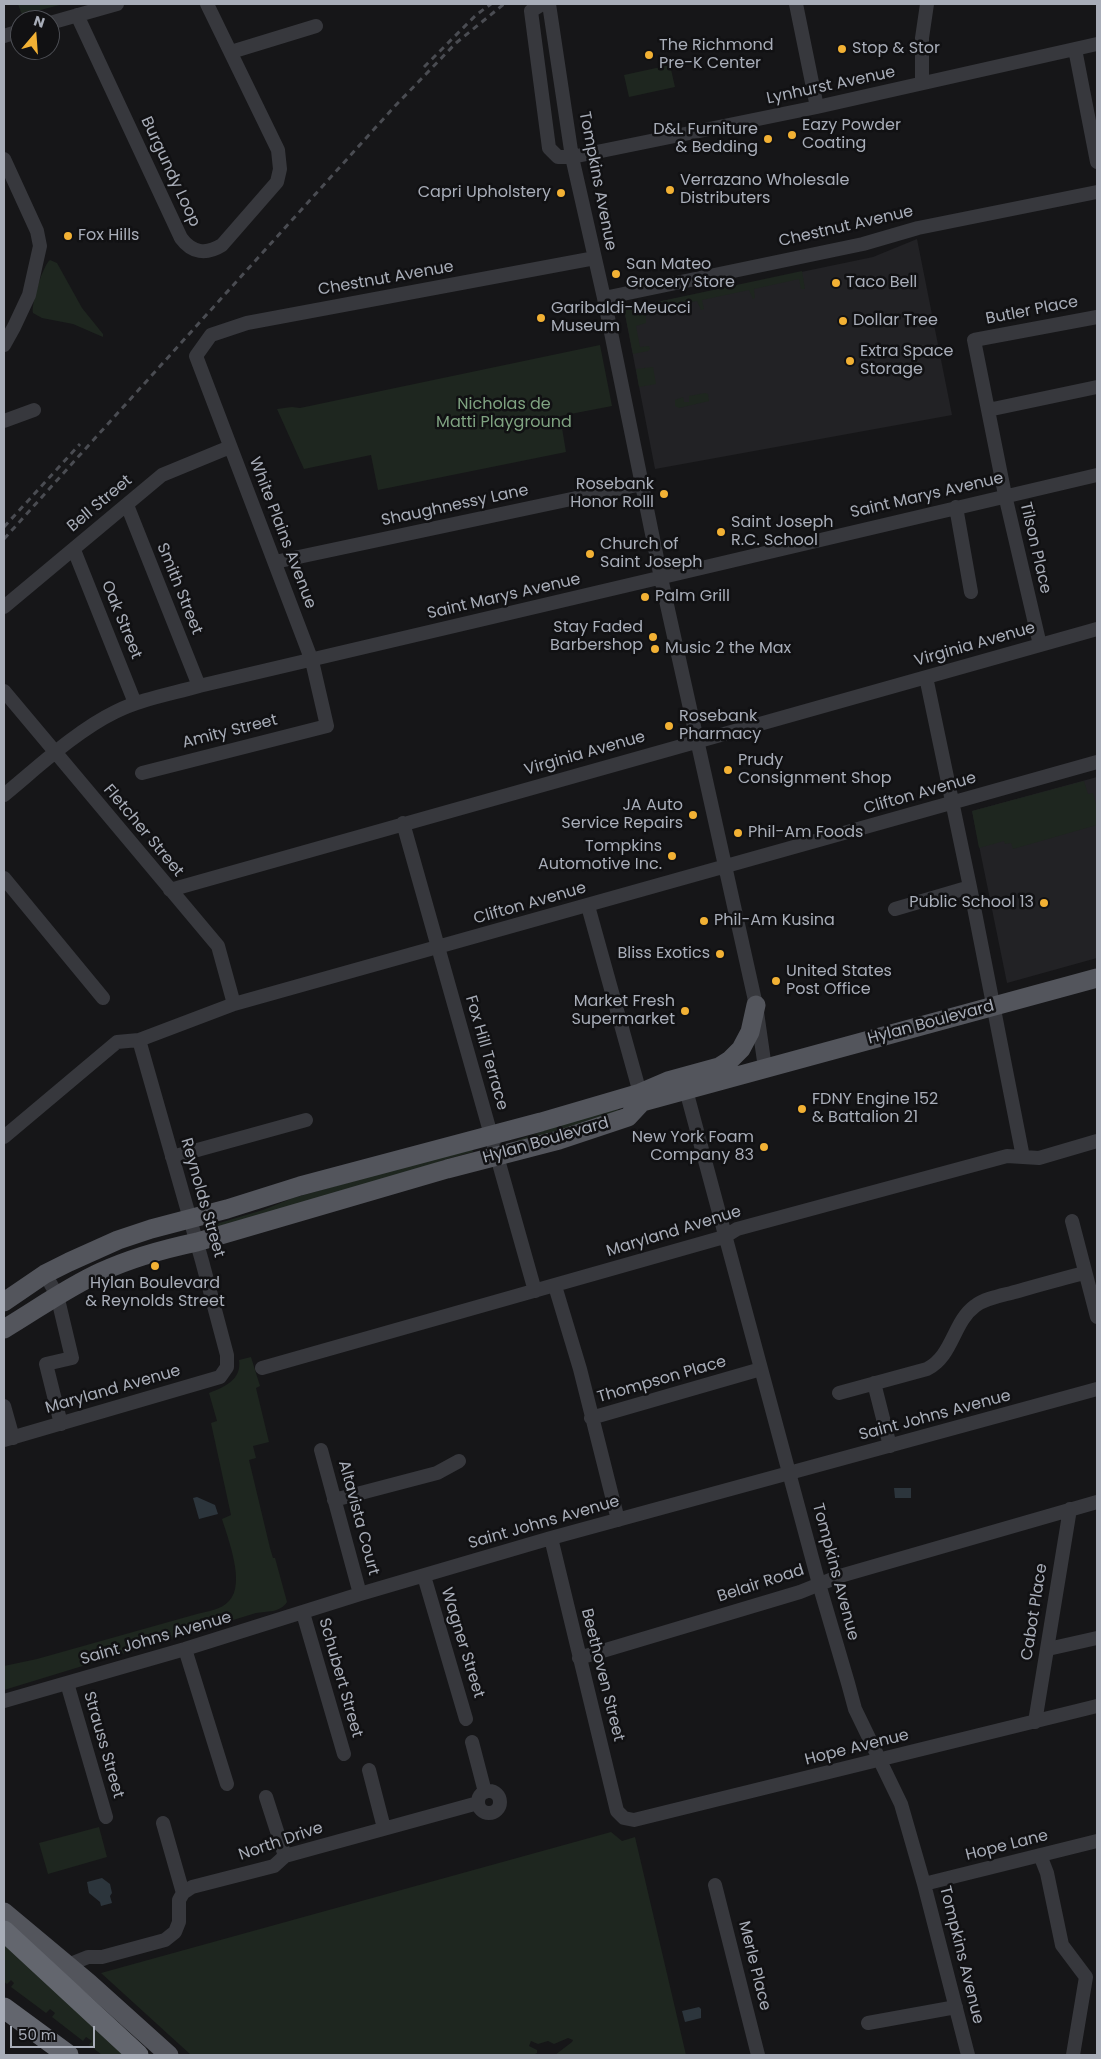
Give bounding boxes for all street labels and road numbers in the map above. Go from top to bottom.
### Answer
street label: Lynhurst Avenue [765,63,897,109]
street label: Tompkins Avenue [574,110,620,252]
street label: Burgundy Loop [136,114,204,230]
street label: Chestnut Avenue [777,202,915,252]
street label: Chestnut Avenue [317,258,455,300]
street label: Butler Place [984,293,1080,329]
street label: White Plains Avenue [244,455,320,611]
street label: Saint Marys Avenue [848,469,1006,523]
street label: Bell Street [64,471,136,537]
street label: Shaughnessy Lane [380,481,530,531]
street label: Tilson Place [1015,500,1055,596]
street label: Smith Street [152,540,206,638]
street label: Saint Marys Avenue [425,570,583,624]
street label: Oak Street [97,578,145,662]
street label: Virginia Avenue [912,619,1038,671]
street label: Amity Street [181,711,279,753]
street label: Virginia Avenue [522,728,648,780]
street label: Clifton Avenue [862,769,978,819]
street label: Fletcher Street [99,781,187,881]
street label: Clifton Avenue [472,879,588,929]
street label: Fox Hill Terrace [460,993,512,1113]
street label: Hylan Boulevard [866,997,996,1049]
street label: Hylan Boulevard [481,1114,611,1168]
street label: Reynolds Street [176,1136,228,1260]
street label: Maryland Avenue [604,1202,744,1262]
street label: Thompson Place [595,1352,729,1408]
street label: Maryland Avenue [43,1362,183,1418]
street label: Saint Johns Avenue [857,1386,1013,1446]
street label: Altavista Court [333,1458,383,1578]
street label: Saint Johns Avenue [466,1492,622,1554]
street label: Tompkins Avenue [807,1501,863,1643]
street label: Belair Road [715,1561,807,1607]
street label: Cabot Place [1018,1562,1052,1662]
street label: Wagner Street [436,1585,488,1701]
street label: Beethoven Street [576,1607,628,1743]
street label: Saint Johns Avenue [78,1608,234,1670]
street label: Schubert Street [314,1616,366,1740]
street label: Strauss Street [79,1689,127,1801]
street label: Hope Avenue [803,1726,911,1770]
street label: North Drive [236,1819,326,1865]
street label: Hope Lane [964,1826,1050,1866]
street label: Tompkins Avenue [935,1884,987,2026]
street label: Merle Place [734,1919,774,2013]

